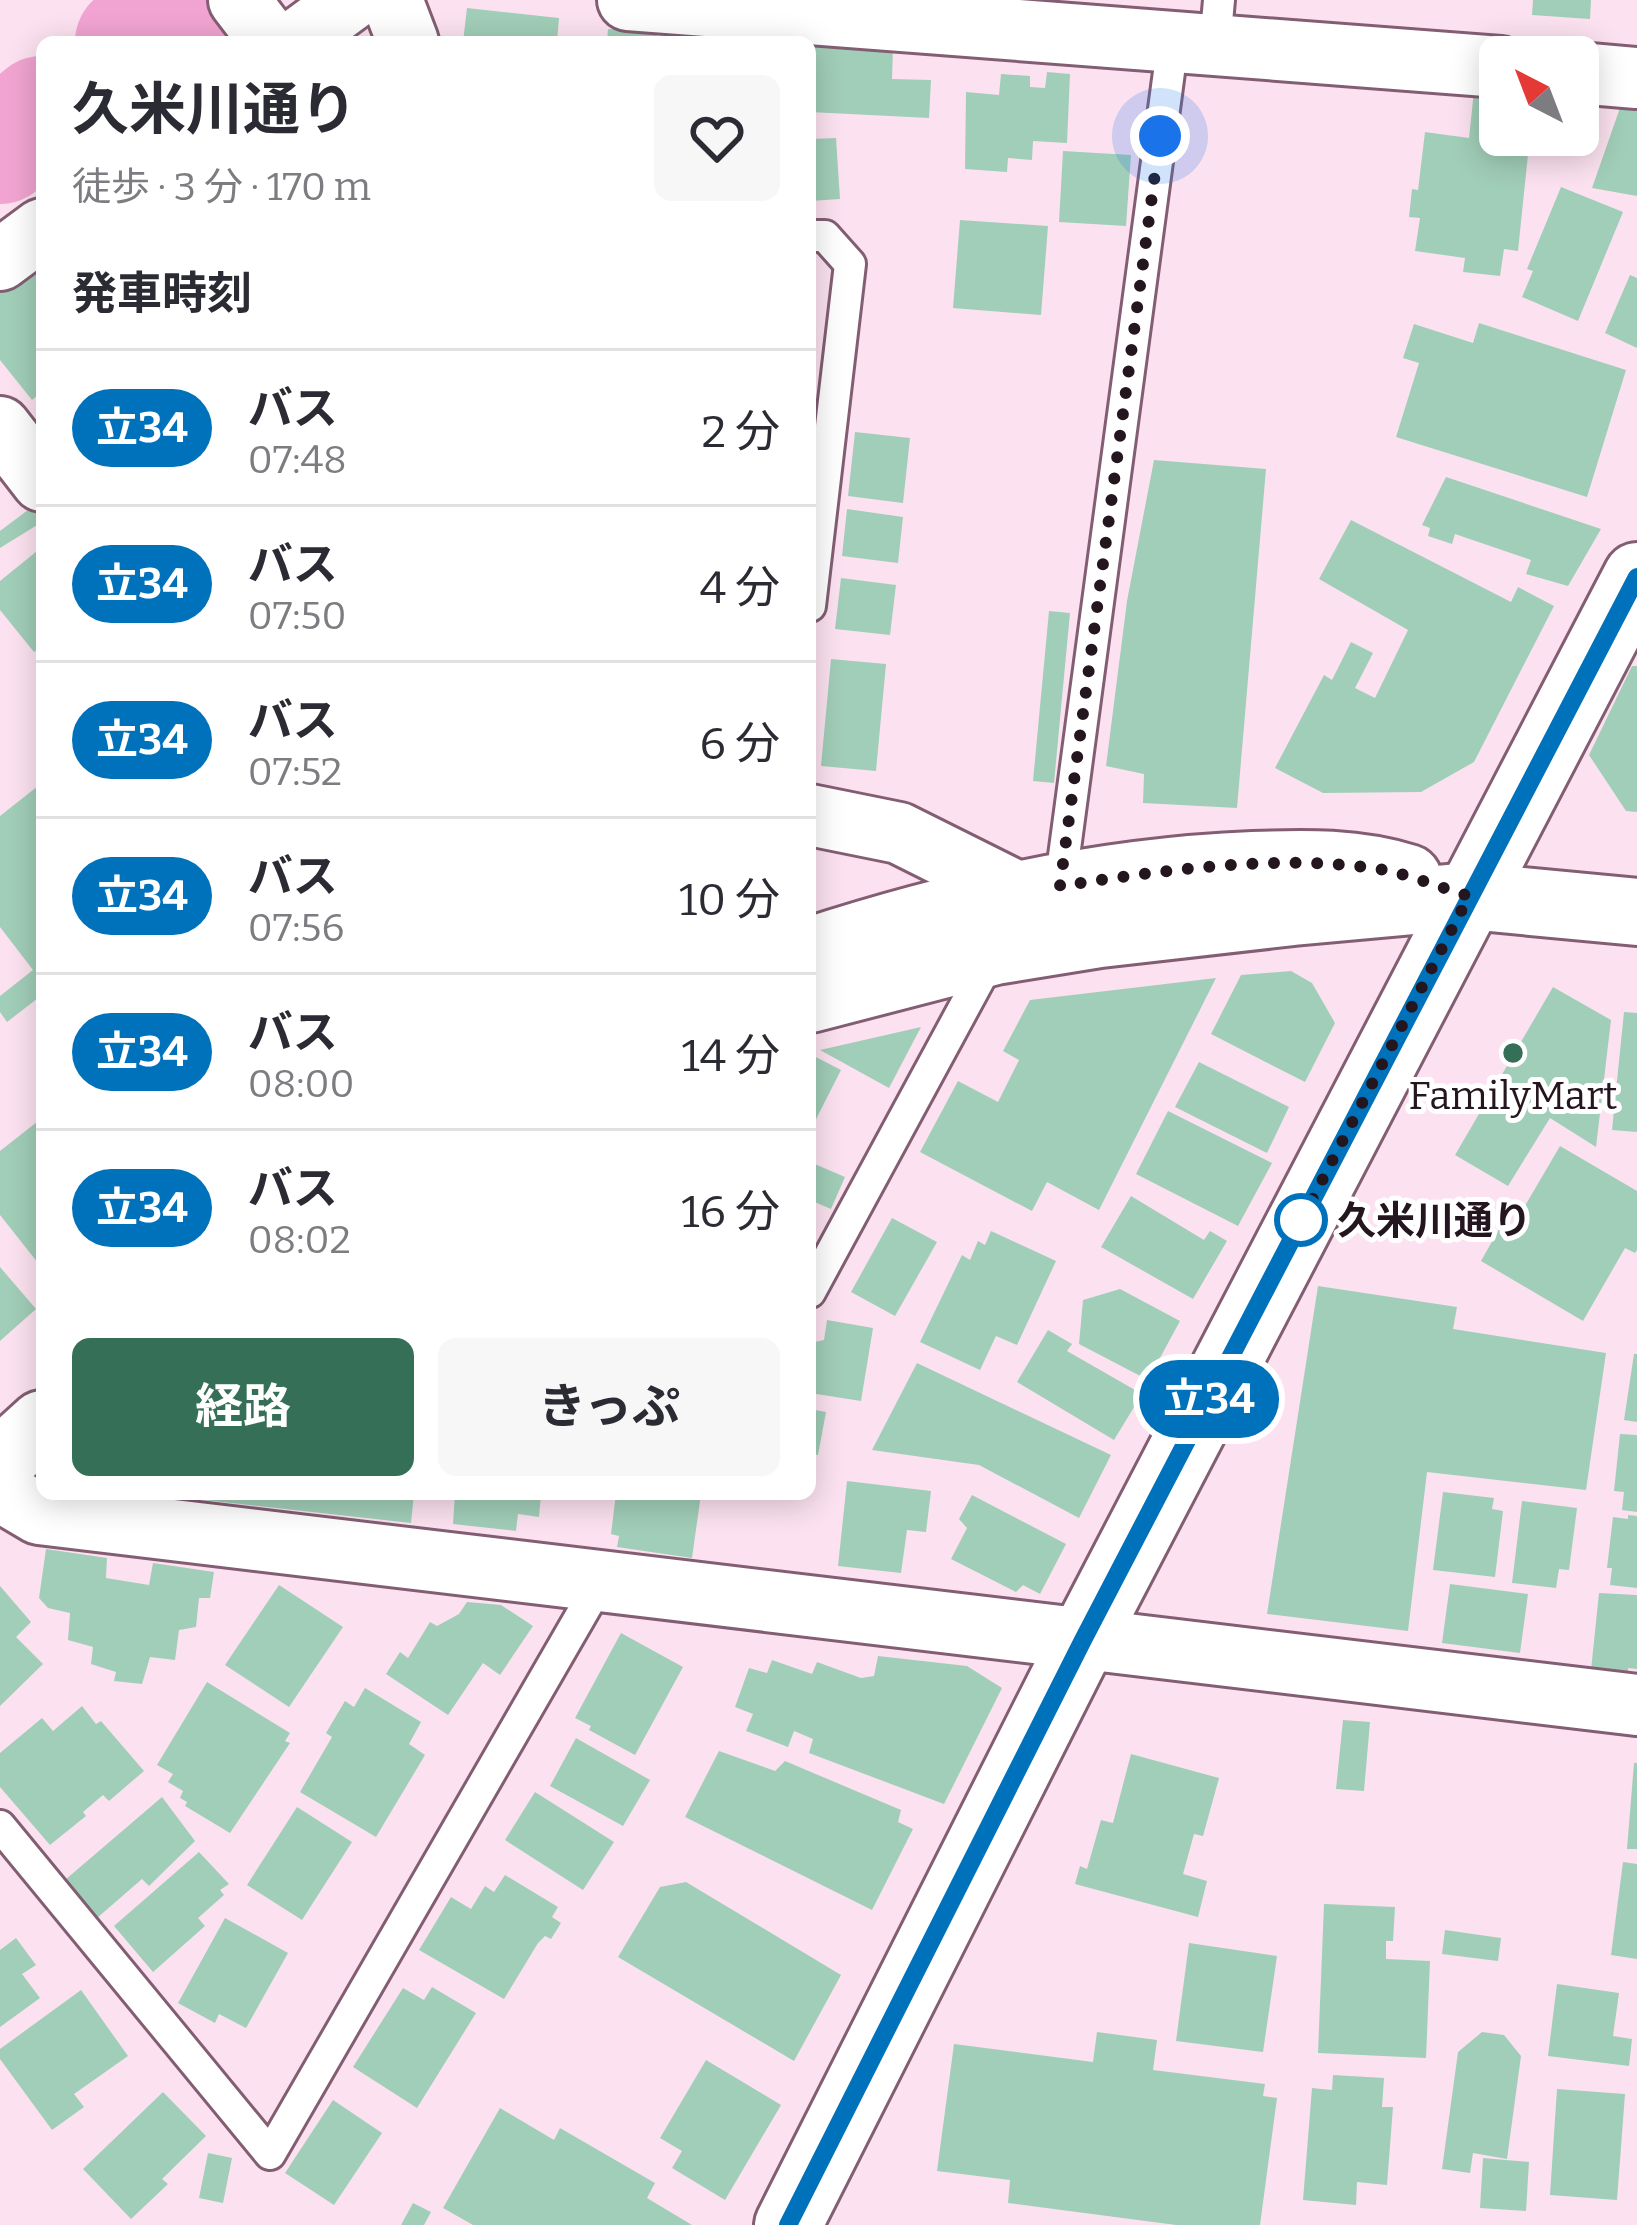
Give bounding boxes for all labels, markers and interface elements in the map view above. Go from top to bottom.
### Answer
north arrow [1479,36,1599,156]
map controls [1479,36,1599,156]
button: heart [654,75,780,201]
text: 久米川通り [72,76,357,144]
your location [1130,106,1190,166]
text: 徒歩 · 3 分 · 170 m [72,164,371,210]
text: 発車時刻 [72,267,252,321]
text: バス [248,382,338,436]
text: 立34 [96,403,188,453]
text: 2 分 [702,405,780,459]
text: 07:48 [248,437,347,483]
text: バス [248,538,338,592]
text: 立34 [96,559,188,609]
text: 4 分 [700,561,780,615]
text: 07:50 [248,593,346,639]
text: バス [248,694,338,748]
text: 立34 [96,715,188,765]
text: 6 分 [700,717,780,771]
text: 07:52 [248,749,342,795]
text: バス [248,850,338,904]
text: 立34 [96,871,188,921]
text: 10 分 [679,873,780,927]
text: 07:56 [248,905,344,951]
text: バス [248,1006,338,1060]
text: 立34 [96,1027,188,1077]
text: 14 分 [681,1029,780,1083]
marker: FamilyMart [1500,1040,1526,1066]
text: 08:00 [248,1061,354,1107]
place label: FamilyMart [1409,1073,1618,1119]
text: バス [248,1162,338,1216]
text: 立34 [96,1183,188,1233]
text: 16 分 [681,1185,780,1239]
marker: 久米川通り [1276,1195,1326,1245]
place label: 久米川通り [1337,1198,1532,1244]
text: 08:02 [248,1217,351,1263]
button: 経路 [72,1338,414,1476]
button: きっぷ [438,1338,780,1476]
line badge: 立34 [1140,1360,1278,1438]
text: 立34 [1163,1374,1255,1424]

